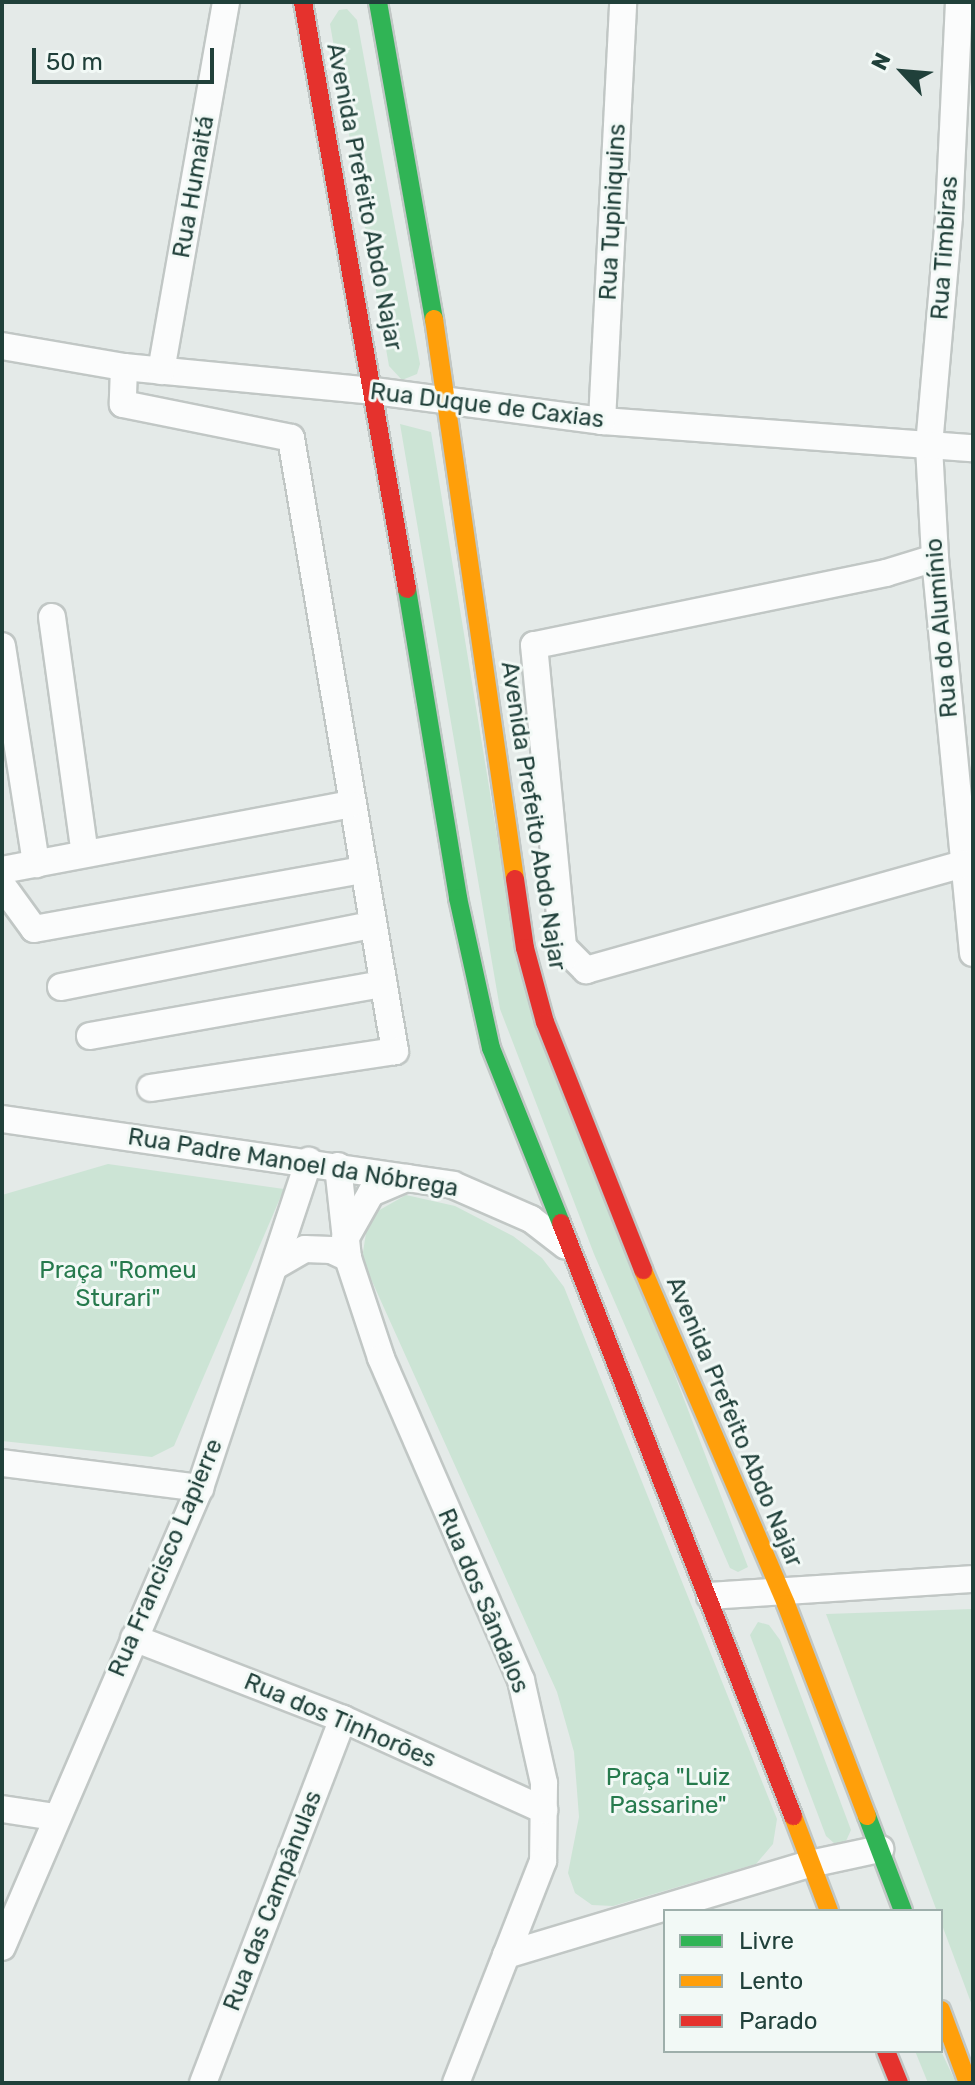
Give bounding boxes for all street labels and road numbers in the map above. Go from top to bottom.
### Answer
street label: Avenida Prefeito Abdo Najar [320,41,408,353]
street label: Rua Humaitá [167,114,221,260]
street label: Rua Tupiniquins [594,123,632,301]
street label: Rua Timbiras [926,175,964,321]
street label: Rua Duque de Caxias [368,377,606,435]
street label: Rua do Alumínio [920,537,964,719]
street label: Avenida Prefeito Abdo Najar [494,659,572,973]
street label: Rua Padre Manoel da Nóbrega [126,1123,460,1203]
street label: Avenida Prefeito Abdo Najar [660,1272,808,1572]
street label: Rua Francisco Lapierre [103,1435,229,1681]
street label: Rua dos Sândalos [431,1504,535,1698]
street label: Rua dos Tinhorões [239,1667,441,1775]
street label: Rua das Campânulas [218,1787,328,2015]

